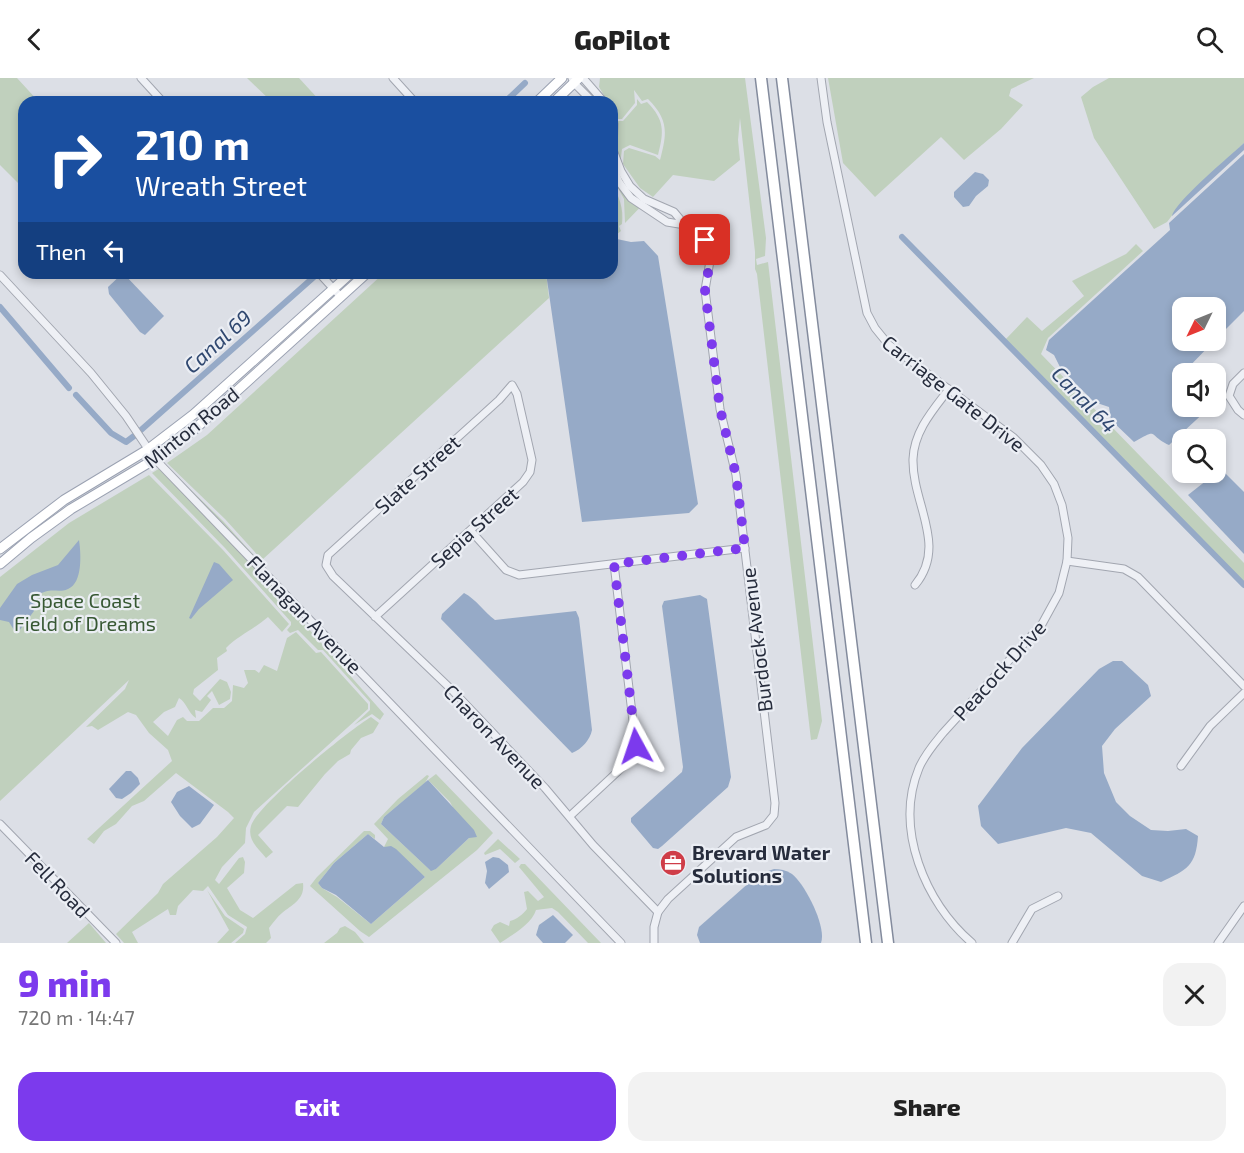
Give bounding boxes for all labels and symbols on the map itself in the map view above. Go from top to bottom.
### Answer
pin [679,214,730,265]
north arrow [1172,297,1226,351]
water label: Canal 69 [178,304,256,378]
street label: Carriage Gate Drive [878,330,1030,456]
water label: Canal 64 [1047,360,1123,438]
street label: Minton Road [139,381,243,473]
street label: Slate Street [369,429,465,519]
street label: Sepia Street [425,481,523,573]
street label: Flanagan Avenue [243,550,367,678]
street label: Burdock Avenue [735,566,777,714]
park label: Space Coast Field of Dreams [14,588,156,635]
street label: Peacock Drive [948,615,1050,725]
street label: Charon Avenue [439,679,551,793]
position arrow [604,714,668,778]
place label: Brevard Water Solutions [692,840,831,887]
street label: Fell Road [21,846,95,922]
office icon: Brevard Water Solutions [658,848,688,878]

